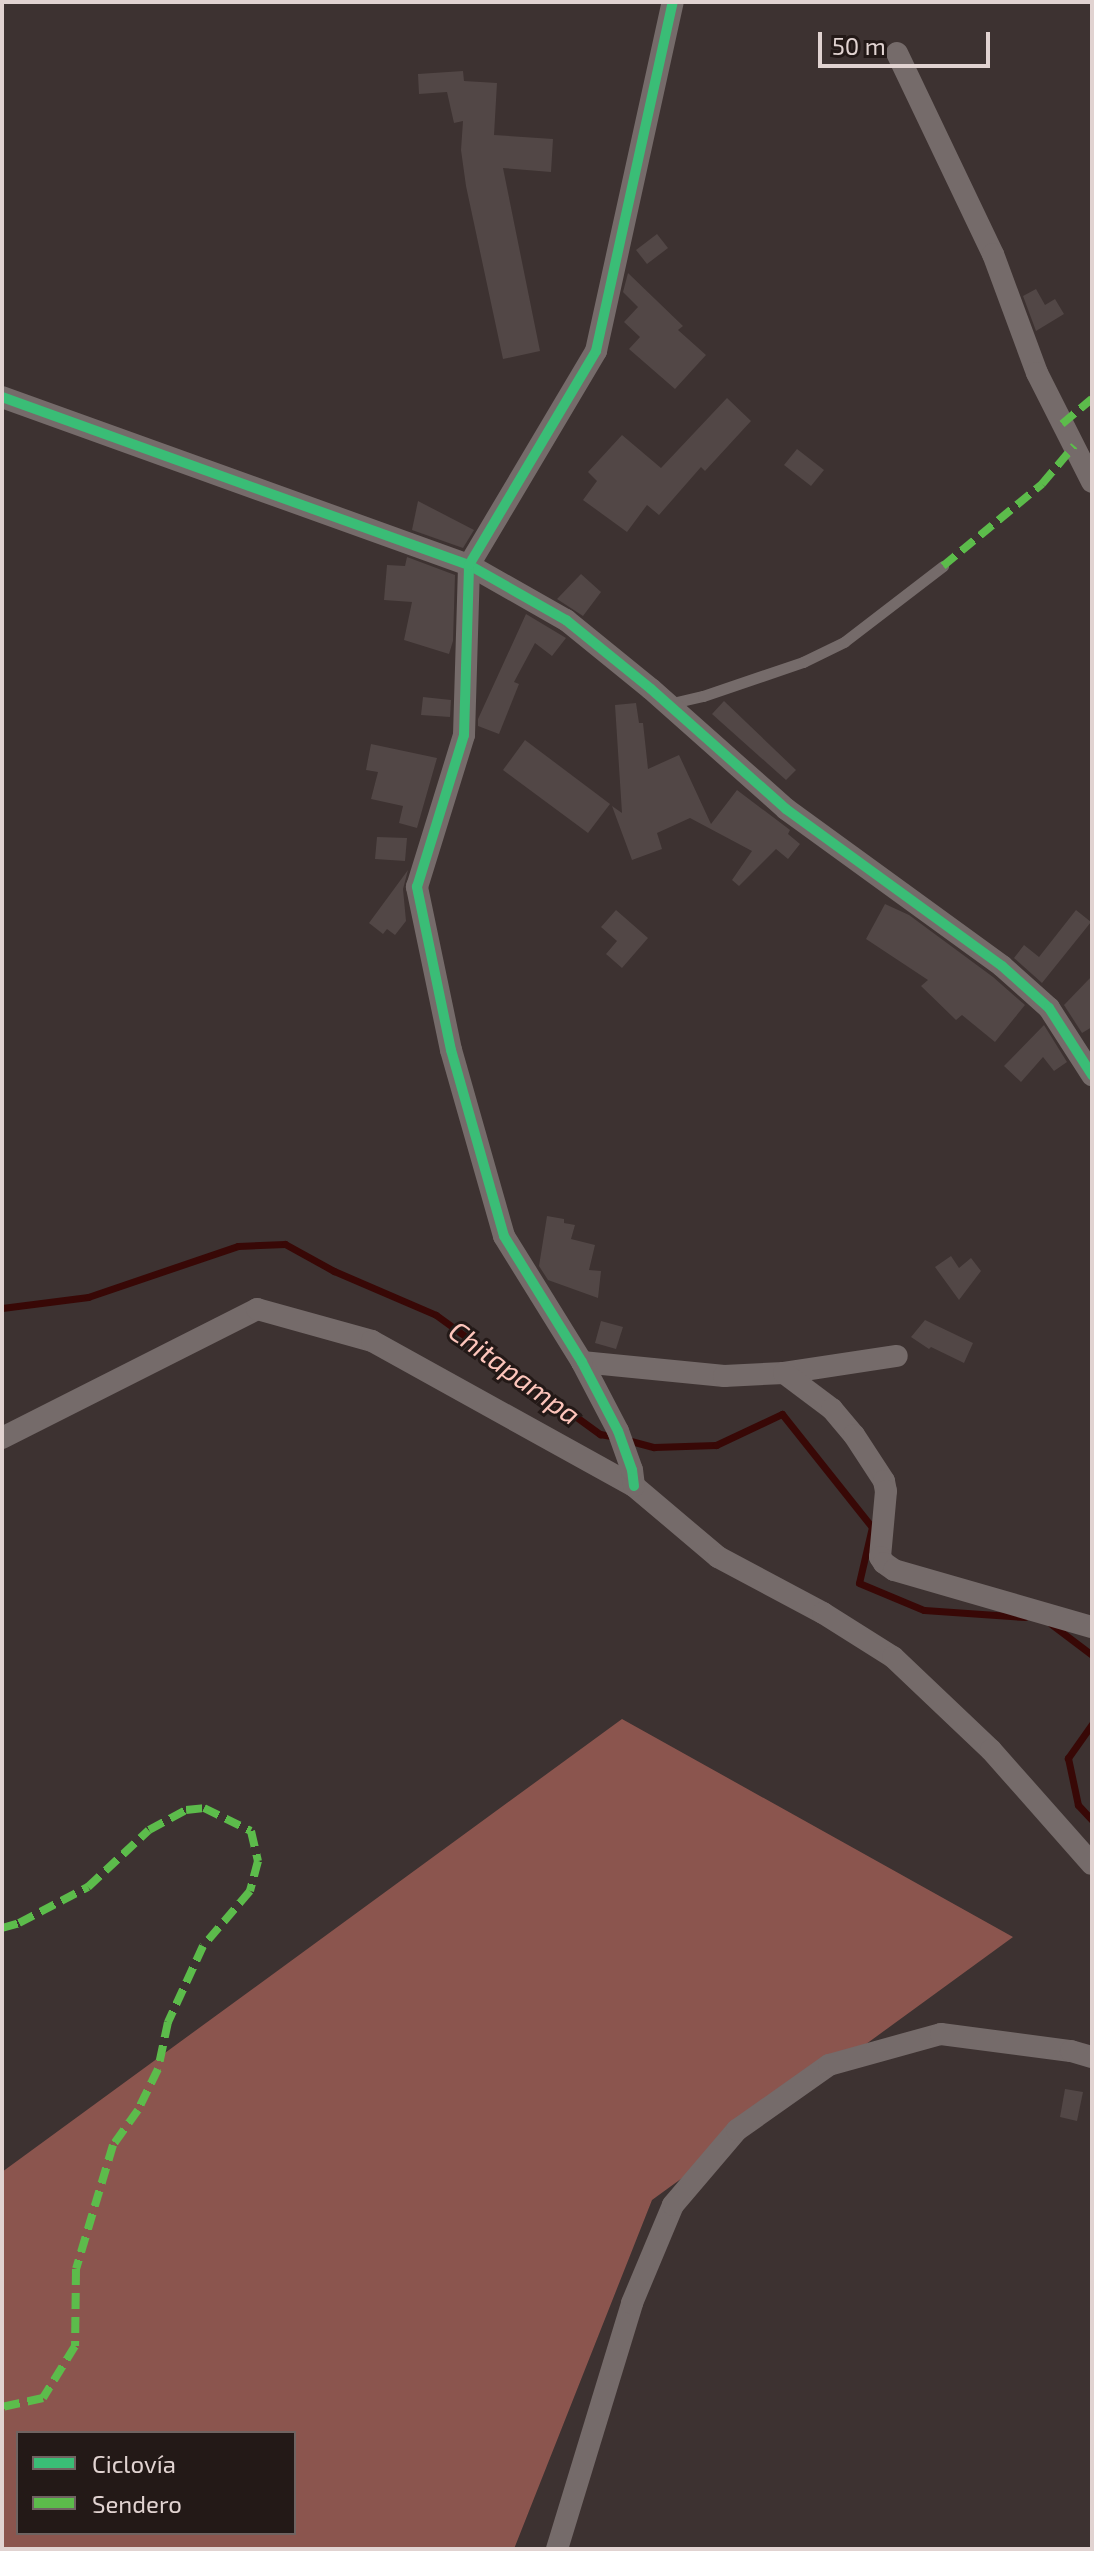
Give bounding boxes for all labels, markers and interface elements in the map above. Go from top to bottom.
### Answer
scale bar [822,16,994,66]
text: 50 m [832,31,886,60]
water label: Chitapampa [443,1313,587,1431]
legend [16,2431,296,2535]
text: Ciclovía [92,2449,176,2478]
text: Sendero [92,2489,182,2518]

